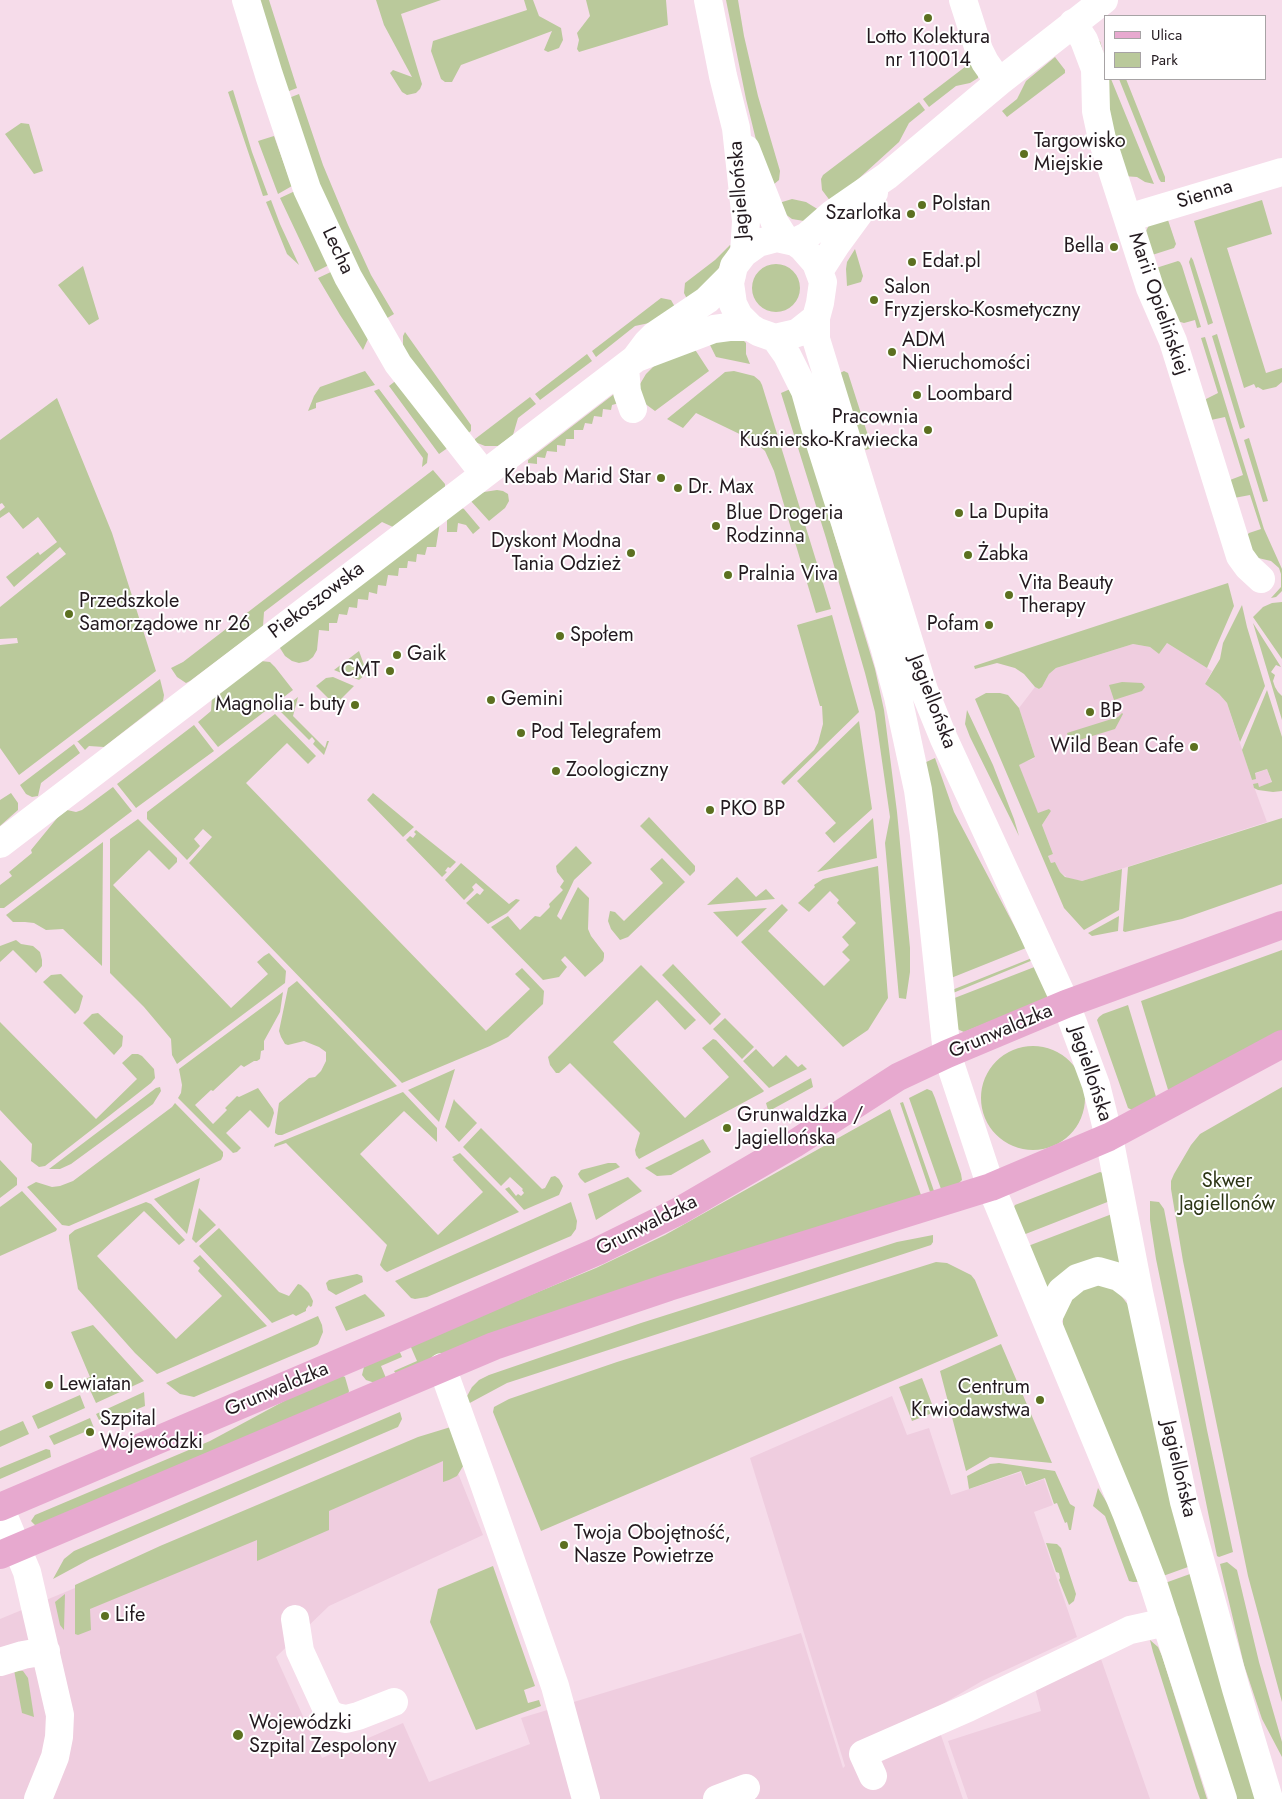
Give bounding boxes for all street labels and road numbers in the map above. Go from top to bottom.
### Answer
street label: Jagiellońska [725,140,755,240]
street label: Sienna [1174,175,1236,215]
street label: Lecha [316,224,358,278]
street label: Marii Opielińskiej [1122,229,1194,379]
street label: Piekoszowska [264,557,370,645]
street label: Jagiellońska [903,652,961,752]
street label: Grunwaldzka [946,999,1056,1065]
street label: Jagiellońska [1063,1023,1117,1125]
street label: Grunwaldzka [593,1190,701,1262]
street label: Grunwaldzka [222,1357,332,1423]
street label: Jagiellońska [1155,1418,1201,1520]

